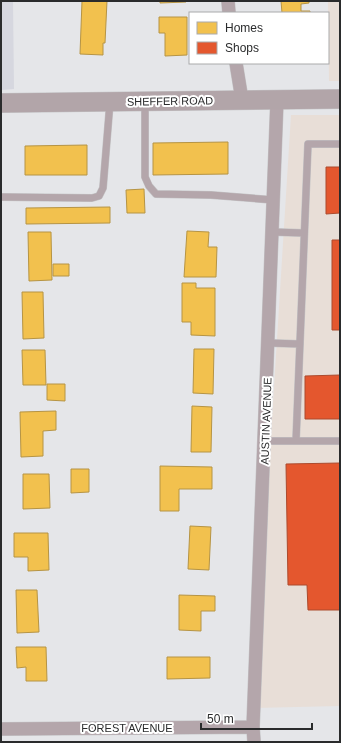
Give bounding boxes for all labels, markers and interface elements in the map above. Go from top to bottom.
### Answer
legend [189,12,329,64]
text: Homes [225,21,263,35]
text: Shops [225,41,259,55]
street label: SHEFFER ROAD [127,94,213,108]
street label: AUSTIN AVENUE [258,377,274,465]
scale bar [201,705,312,731]
text: 50 m [207,712,234,726]
street label: FOREST AVENUE [81,722,173,734]

